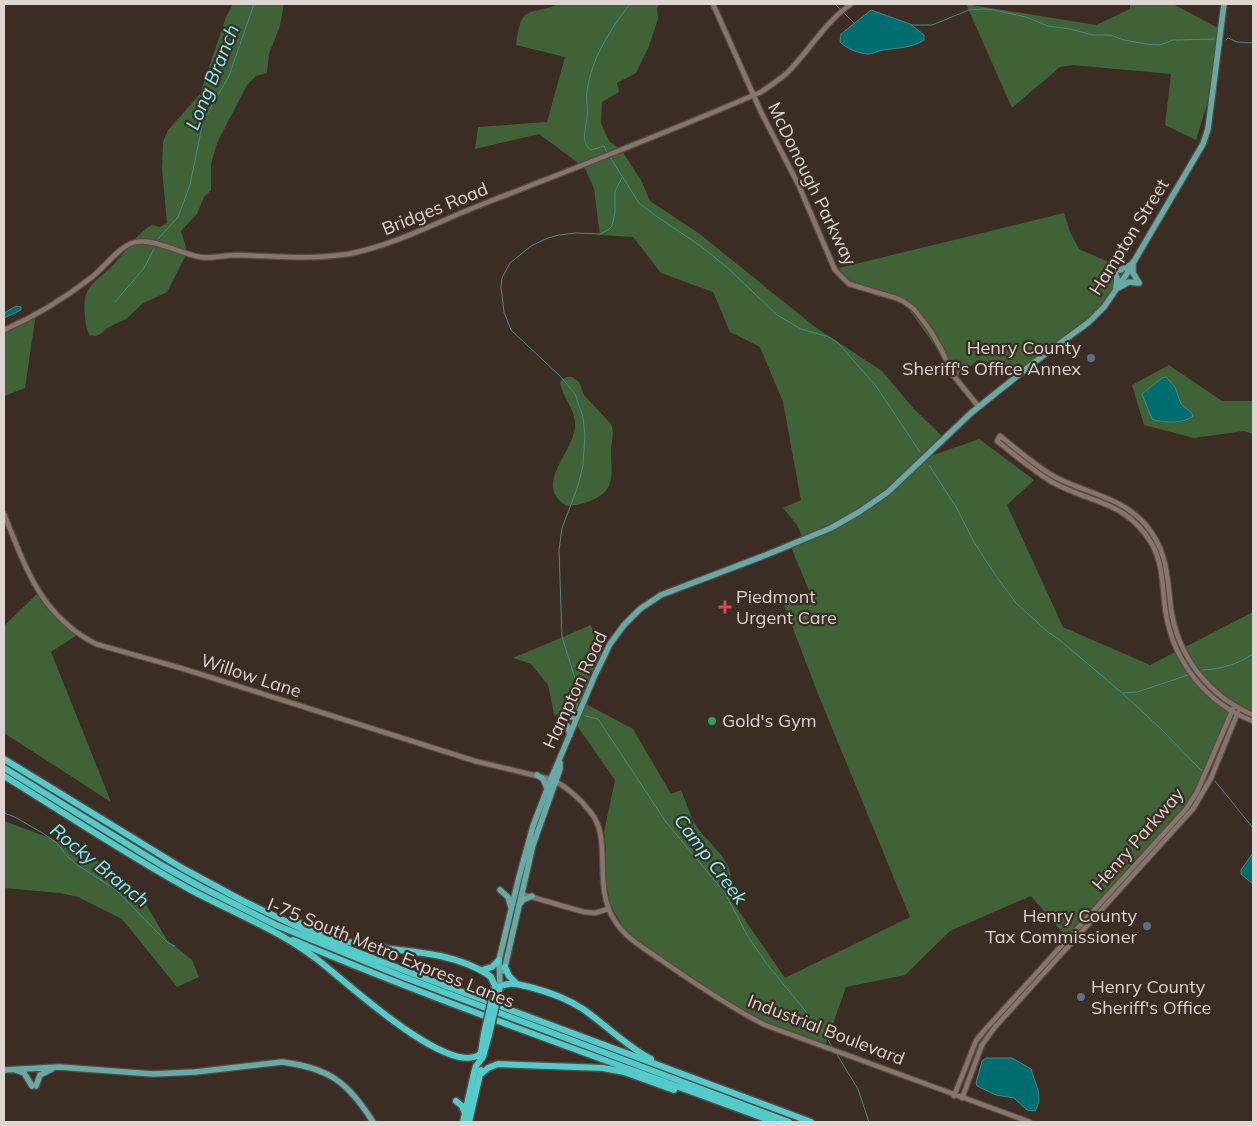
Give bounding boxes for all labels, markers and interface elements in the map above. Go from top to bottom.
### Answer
water label: Long Branch [180,21,244,133]
street label: McDonough Parkway [763,98,862,270]
street label: Hampton Street [1084,174,1173,299]
street label: Bridges Road [378,177,491,240]
place label: Henry County Sheriff's Office Annex [902,336,1081,380]
marker: Henry County Sheriff's Office Annex [1085,352,1097,364]
place label: Piedmont Urgent Care [736,585,837,629]
marker: Piedmont Urgent Care [718,600,732,614]
street label: Hampton Road [537,627,612,752]
street label: Willow Lane [198,648,304,703]
place label: Gold's Gym [722,709,817,732]
marker: Gold's Gym [706,715,718,727]
street label: Henry Parkway [1087,782,1189,895]
water label: Camp Creek [669,809,754,910]
water label: Rocky Branch [46,818,154,912]
street label: I-75 South Metro Express Lanes [264,892,518,1013]
place label: Henry County Tax Commissioner [985,904,1137,948]
marker: Henry County Tax Commissioner [1141,920,1153,932]
place label: Henry County Sheriff's Office [1091,975,1211,1019]
street label: Industrial Boulevard [744,989,908,1070]
marker: Henry County Sheriff's Office [1075,991,1087,1003]

